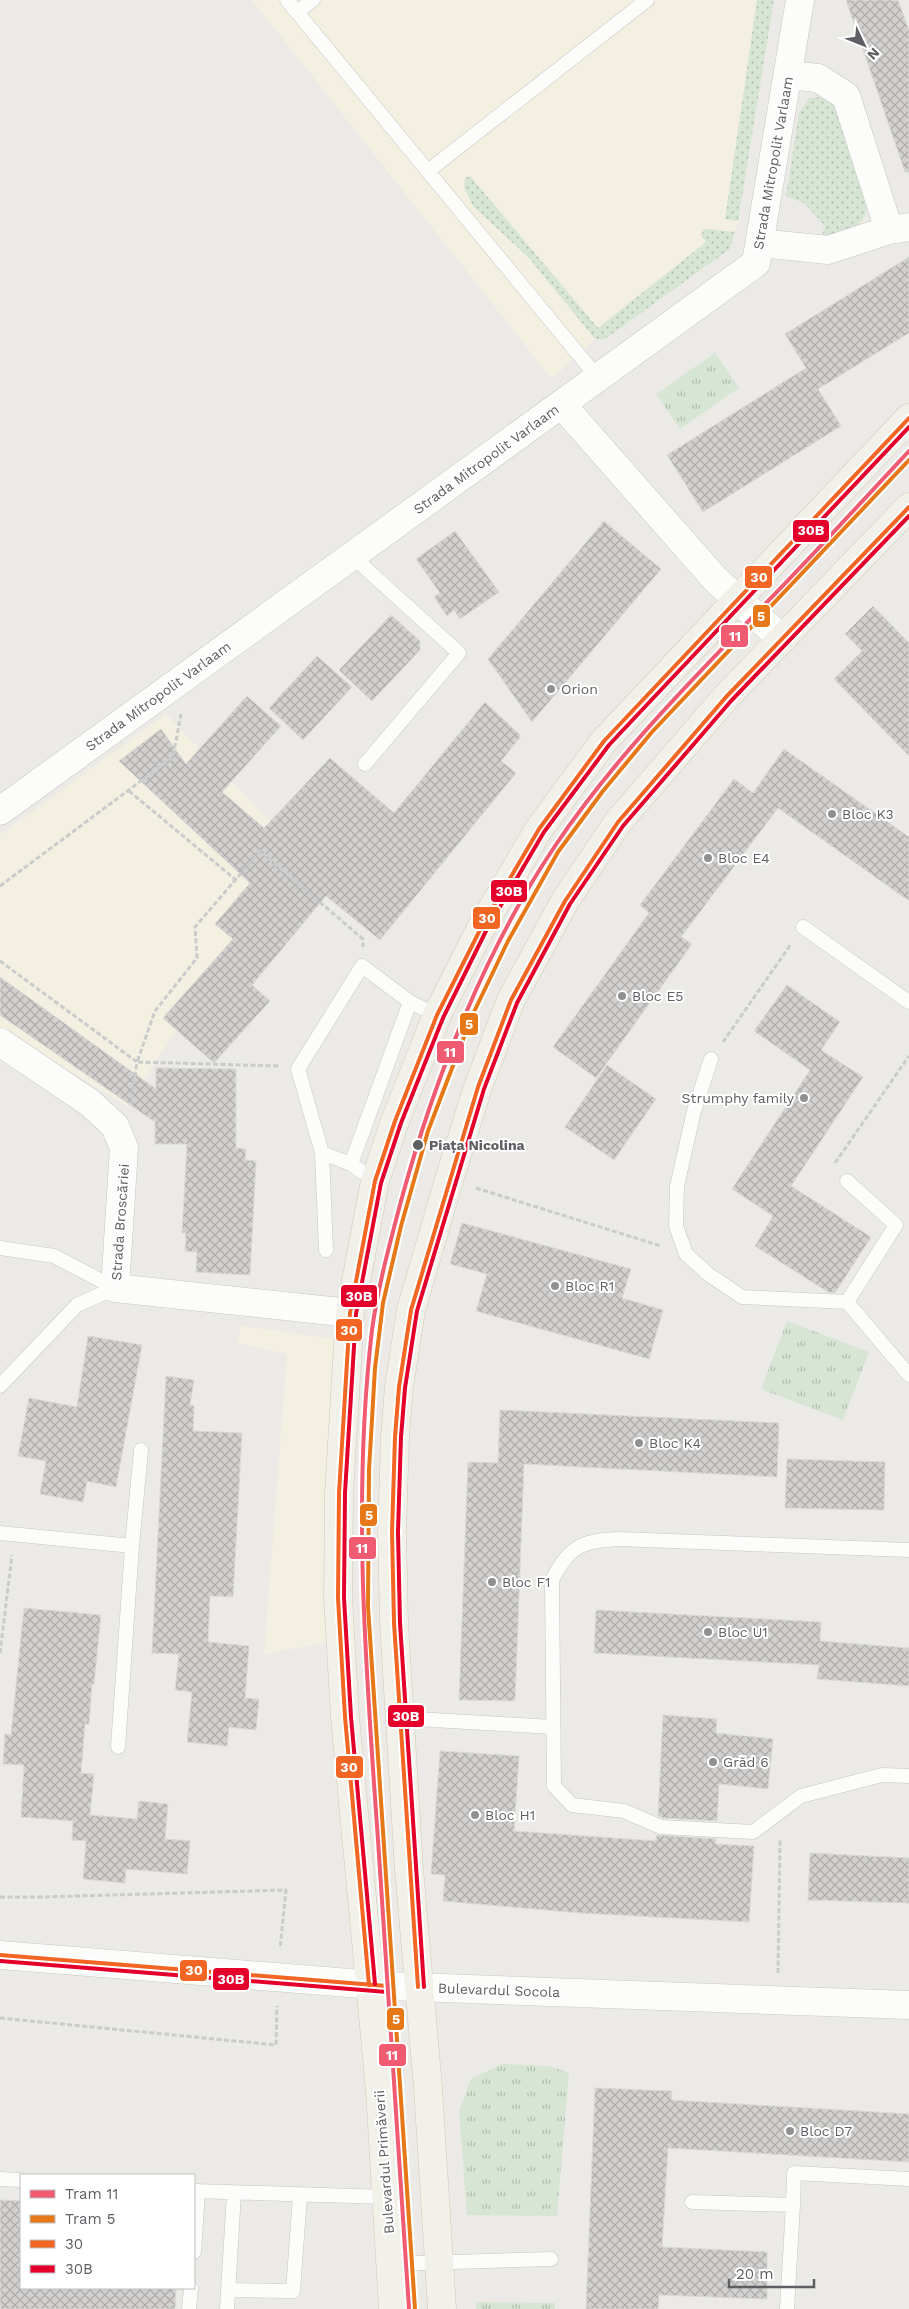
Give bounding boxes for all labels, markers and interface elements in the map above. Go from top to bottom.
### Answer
north arrow [839,20,889,70]
text: N [864,45,883,63]
street label: Strada Mitropolit Varlaam [750,75,796,251]
street label: Strada Mitropolit Varlaam [410,401,562,517]
line badge: 30B [792,519,830,543]
text: 30B [798,522,825,538]
line badge: 30 [744,565,773,589]
text: 30 [750,569,768,585]
line badge: 5 [752,604,771,628]
text: 5 [757,608,765,624]
line badge: 11 [720,624,749,648]
text: 11 [729,628,741,644]
street label: Strada Mitropolit Varlaam [82,638,234,754]
place label: Orion [561,681,598,697]
marker: Orion [545,683,557,695]
place label: Bloc K3 [842,806,894,822]
marker: Bloc K3 [826,808,838,820]
place label: Bloc E4 [718,850,770,866]
marker: Bloc E4 [702,852,714,864]
line badge: 30B [490,879,528,903]
text: 30B [496,883,523,899]
line badge: 30 [472,906,501,930]
text: 30 [478,910,496,926]
place label: Bloc E5 [632,988,684,1004]
marker: Bloc E5 [616,990,628,1002]
line badge: 5 [459,1012,479,1036]
text: 5 [465,1016,473,1032]
line badge: 11 [436,1040,465,1064]
text: 11 [444,1044,456,1060]
place label: Strumphy family [682,1090,795,1106]
marker: Strumphy family [798,1092,810,1104]
place label: Piața Nicolina [429,1137,526,1153]
marker: Piața Nicolina [411,1138,425,1152]
street label: Strada Broscăriei [108,1163,132,1281]
place label: Bloc R1 [565,1278,614,1294]
marker: Bloc R1 [549,1280,561,1292]
line badge: 30B [340,1284,378,1308]
text: 30B [346,1288,373,1304]
line badge: 30 [335,1318,363,1342]
text: 30 [340,1322,358,1338]
place label: Bloc K4 [649,1435,701,1451]
marker: Bloc K4 [633,1437,645,1449]
line badge: 5 [359,1503,378,1527]
text: 5 [365,1507,373,1523]
line badge: 11 [348,1536,377,1560]
text: 11 [356,1540,368,1556]
place label: Bloc F1 [502,1574,550,1590]
marker: Bloc F1 [486,1576,498,1588]
place label: Bloc U1 [718,1624,768,1640]
marker: Bloc U1 [702,1626,714,1638]
line badge: 30B [387,1704,425,1728]
text: 30B [393,1708,420,1724]
place label: Grăd 6 [723,1754,769,1770]
line badge: 30 [335,1755,364,1779]
marker: Grăd 6 [707,1756,719,1768]
text: 30 [340,1759,358,1775]
place label: Bloc H1 [485,1807,535,1823]
marker: Bloc H1 [469,1809,481,1821]
line badge: 30 [179,1959,208,1982]
text: 30 [185,1962,203,1978]
line badge: 30B [212,1967,250,1991]
text: 30B [218,1971,245,1987]
street label: Bulevardul Socola [438,1980,560,2000]
line badge: 5 [386,2007,405,2031]
text: 5 [392,2011,400,2027]
line badge: 11 [378,2043,407,2067]
text: 11 [386,2047,398,2063]
street label: Bulevardul Primăverii [371,2090,397,2234]
place label: Bloc D7 [800,2123,852,2139]
marker: Bloc D7 [784,2125,796,2137]
legend [20,2174,195,2289]
text: Tram 11 [65,2185,118,2203]
text: Tram 5 [65,2210,116,2228]
text: 30 [65,2235,83,2253]
scale bar [729,2256,814,2288]
text: 30B [65,2260,93,2278]
text: 20 m [736,2265,774,2283]

